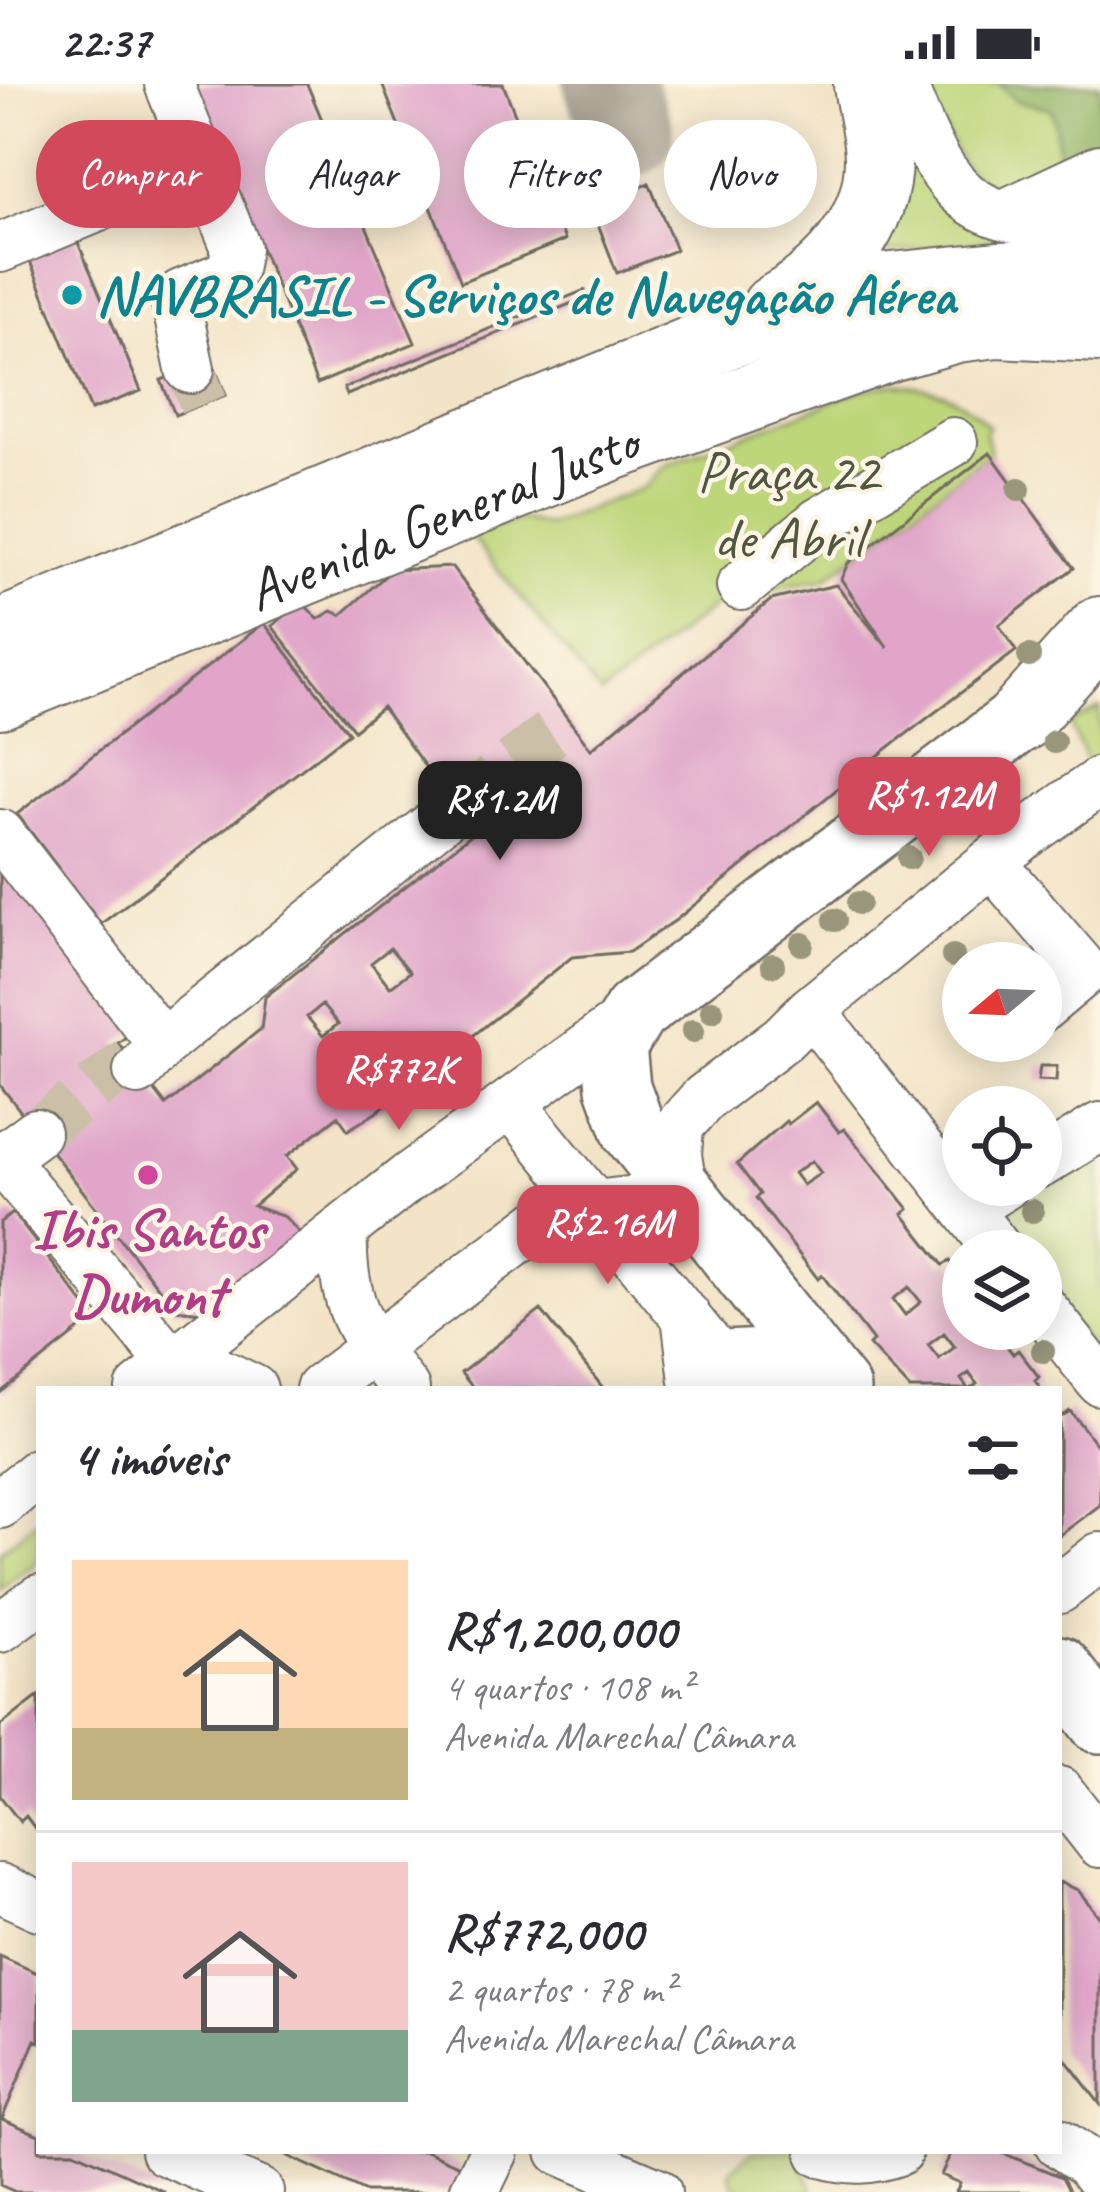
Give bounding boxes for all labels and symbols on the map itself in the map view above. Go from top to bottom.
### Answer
place label: NAVBRASIL - Serviços de Navegação Aérea [96,259,960,331]
marker: NAVBRASIL - Serviços de Navegação Aérea [59,282,85,308]
street label: Avenida General Justo [236,403,653,627]
park label: Praça 22 de Abril [697,436,883,574]
pin: R$1.12M [818,757,1040,859]
pin: R$1.2M [402,761,598,863]
north arrow [942,942,1062,1062]
pin: R$772K [301,1031,497,1133]
marker: Ibis Santos Dumont [135,1162,161,1188]
pin: R$2.16M [497,1185,719,1287]
place label: Ibis Santos Dumont [32,1193,269,1331]

